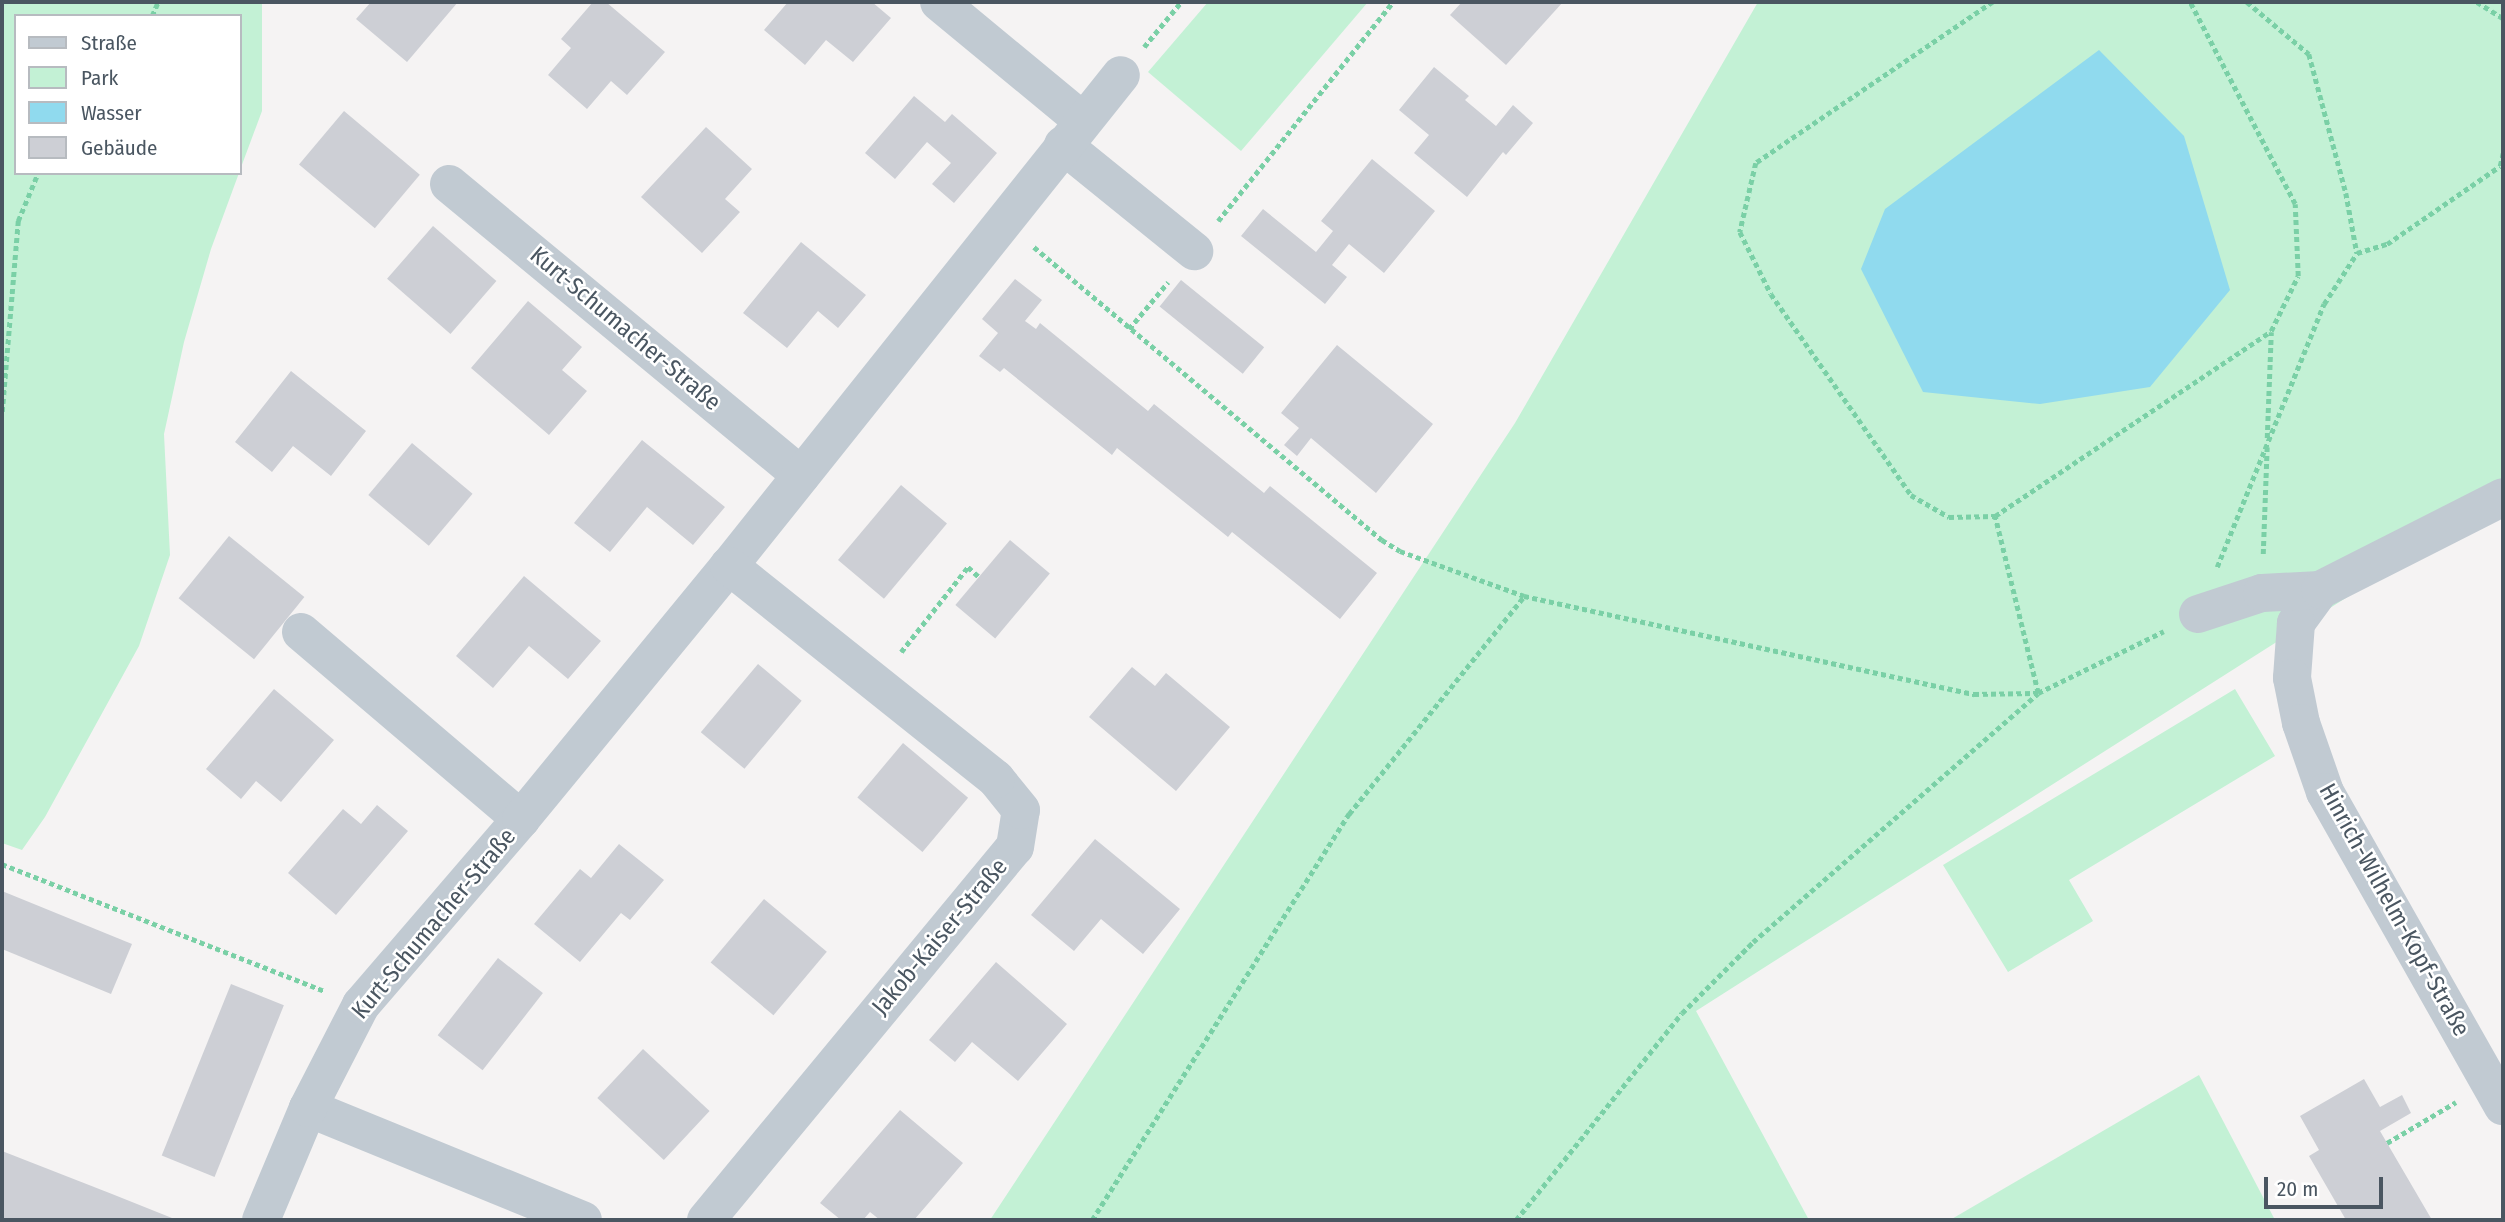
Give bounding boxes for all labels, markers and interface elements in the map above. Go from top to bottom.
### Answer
legend [14,14,242,175]
text: Straße [81,30,137,56]
text: Park [81,65,118,91]
text: Wasser [81,100,142,126]
text: Gebäude [81,135,157,161]
street label: Kurt-Schumacher-Straße [524,241,726,417]
street label: Hinrich-Wilhelm-Kopf-Straße [2312,779,2476,1041]
street label: Kurt-Schumacher-Straße [346,823,522,1025]
street label: Jakob-Kaiser-Straße [866,853,1014,1021]
scale bar [2267,1162,2386,1206]
text: 20 m [2277,1176,2318,1202]

